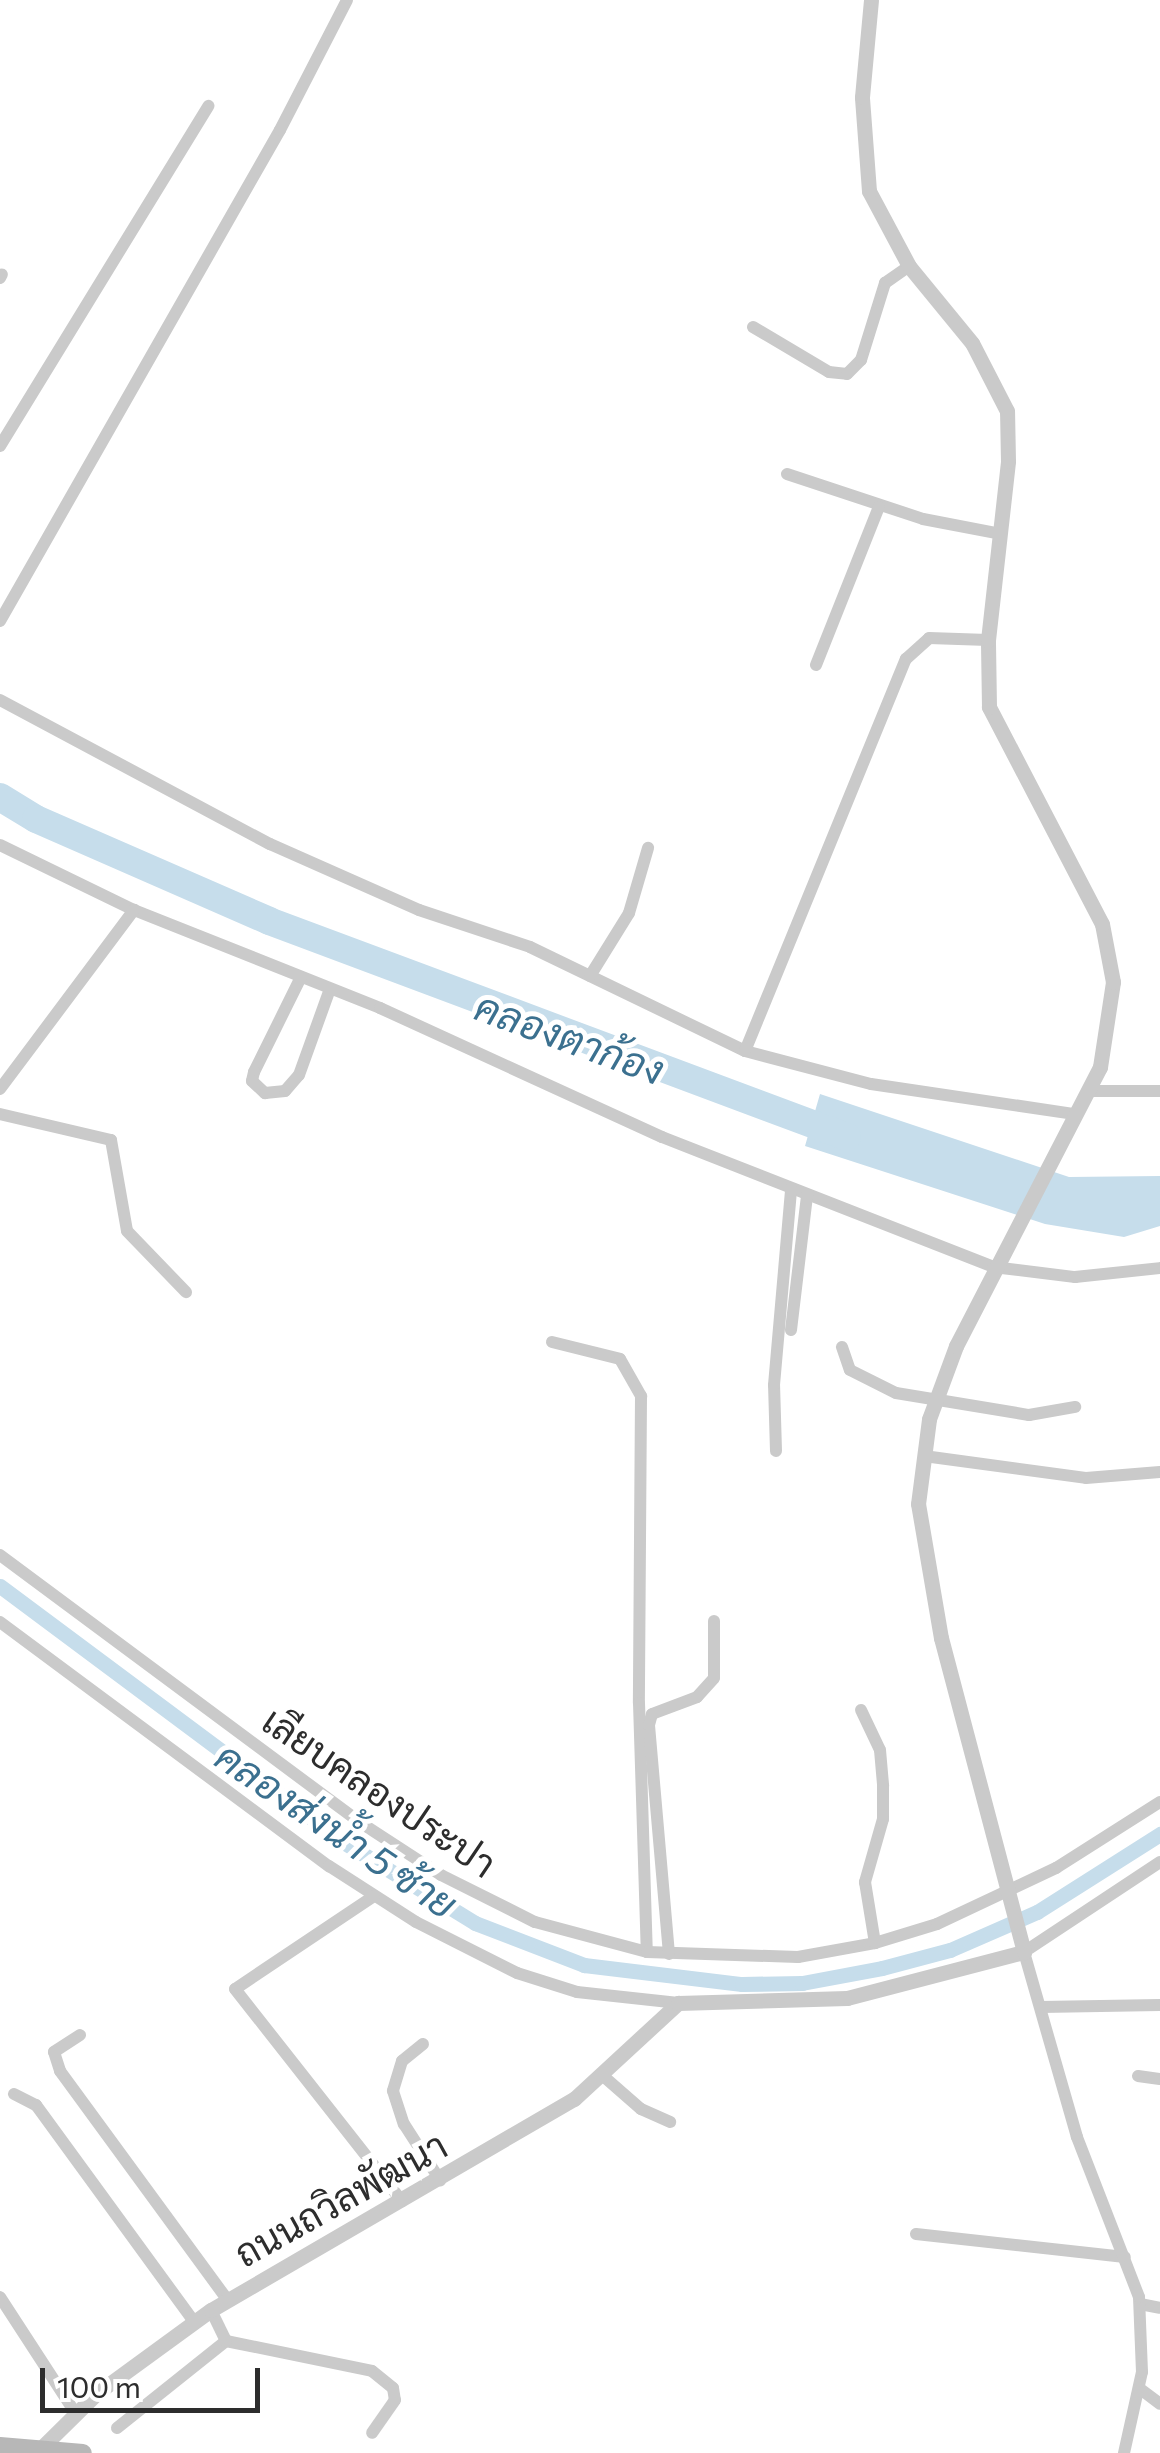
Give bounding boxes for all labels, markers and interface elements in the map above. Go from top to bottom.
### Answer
water label: คลองตาก้อง [469,981,671,1093]
street label: เลียบคลองประปา [255,1696,505,1886]
water label: คลองส่งน้ำ 5 ซ้าย [207,1731,467,1927]
street label: ถนนถวิลพัฒนา [226,2121,454,2275]
scale bar [45,2348,265,2410]
text: 100 m [57,2367,141,2404]

